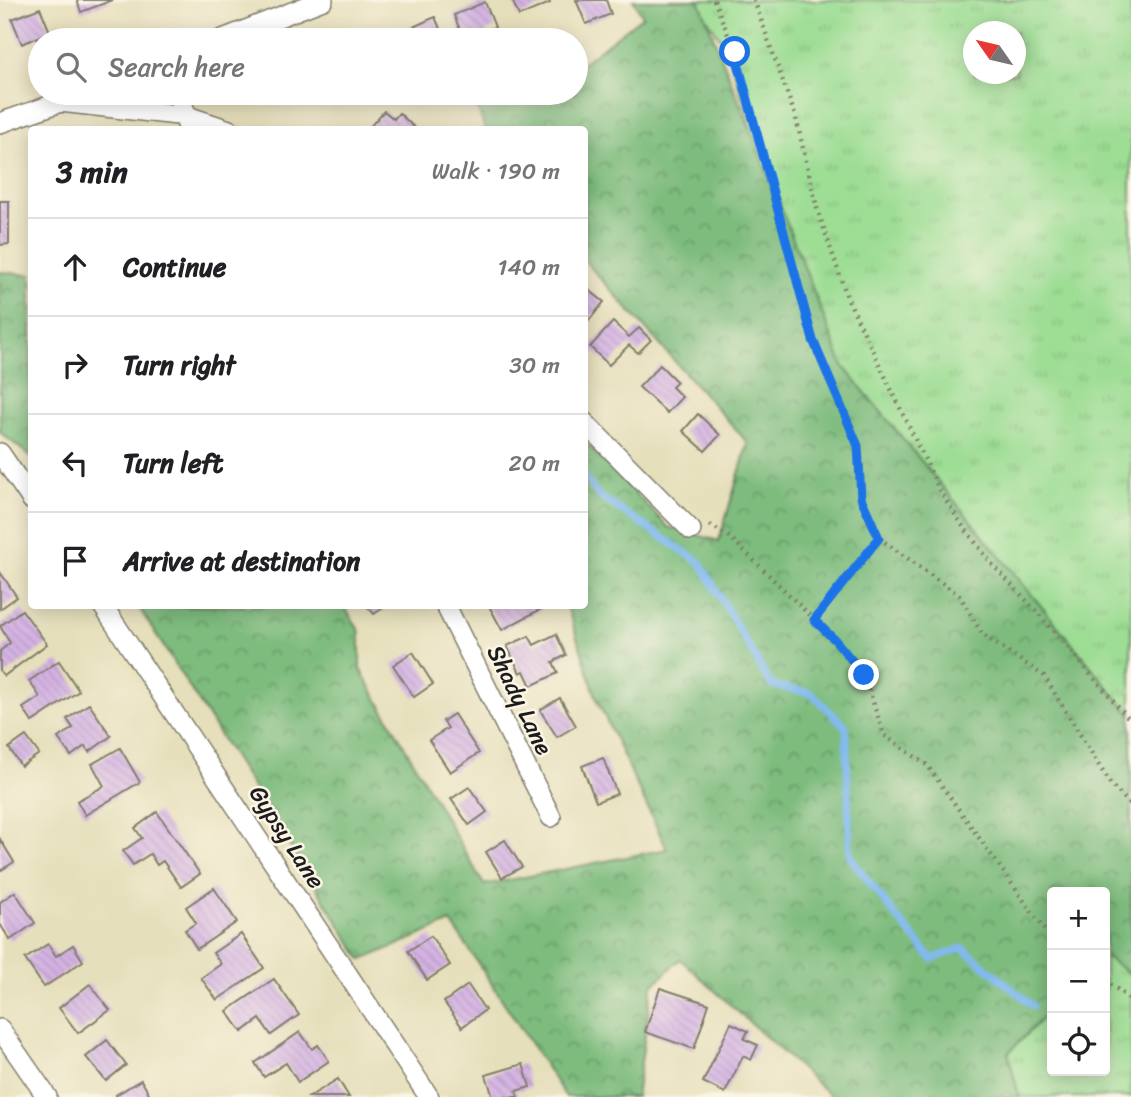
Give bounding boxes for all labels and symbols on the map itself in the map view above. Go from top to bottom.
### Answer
north arrow [963,21,1026,84]
route start [719,36,750,67]
street label: Shady Lane [475,638,565,763]
route end [848,659,879,690]
street label: Gypsy Lane [238,776,336,898]

